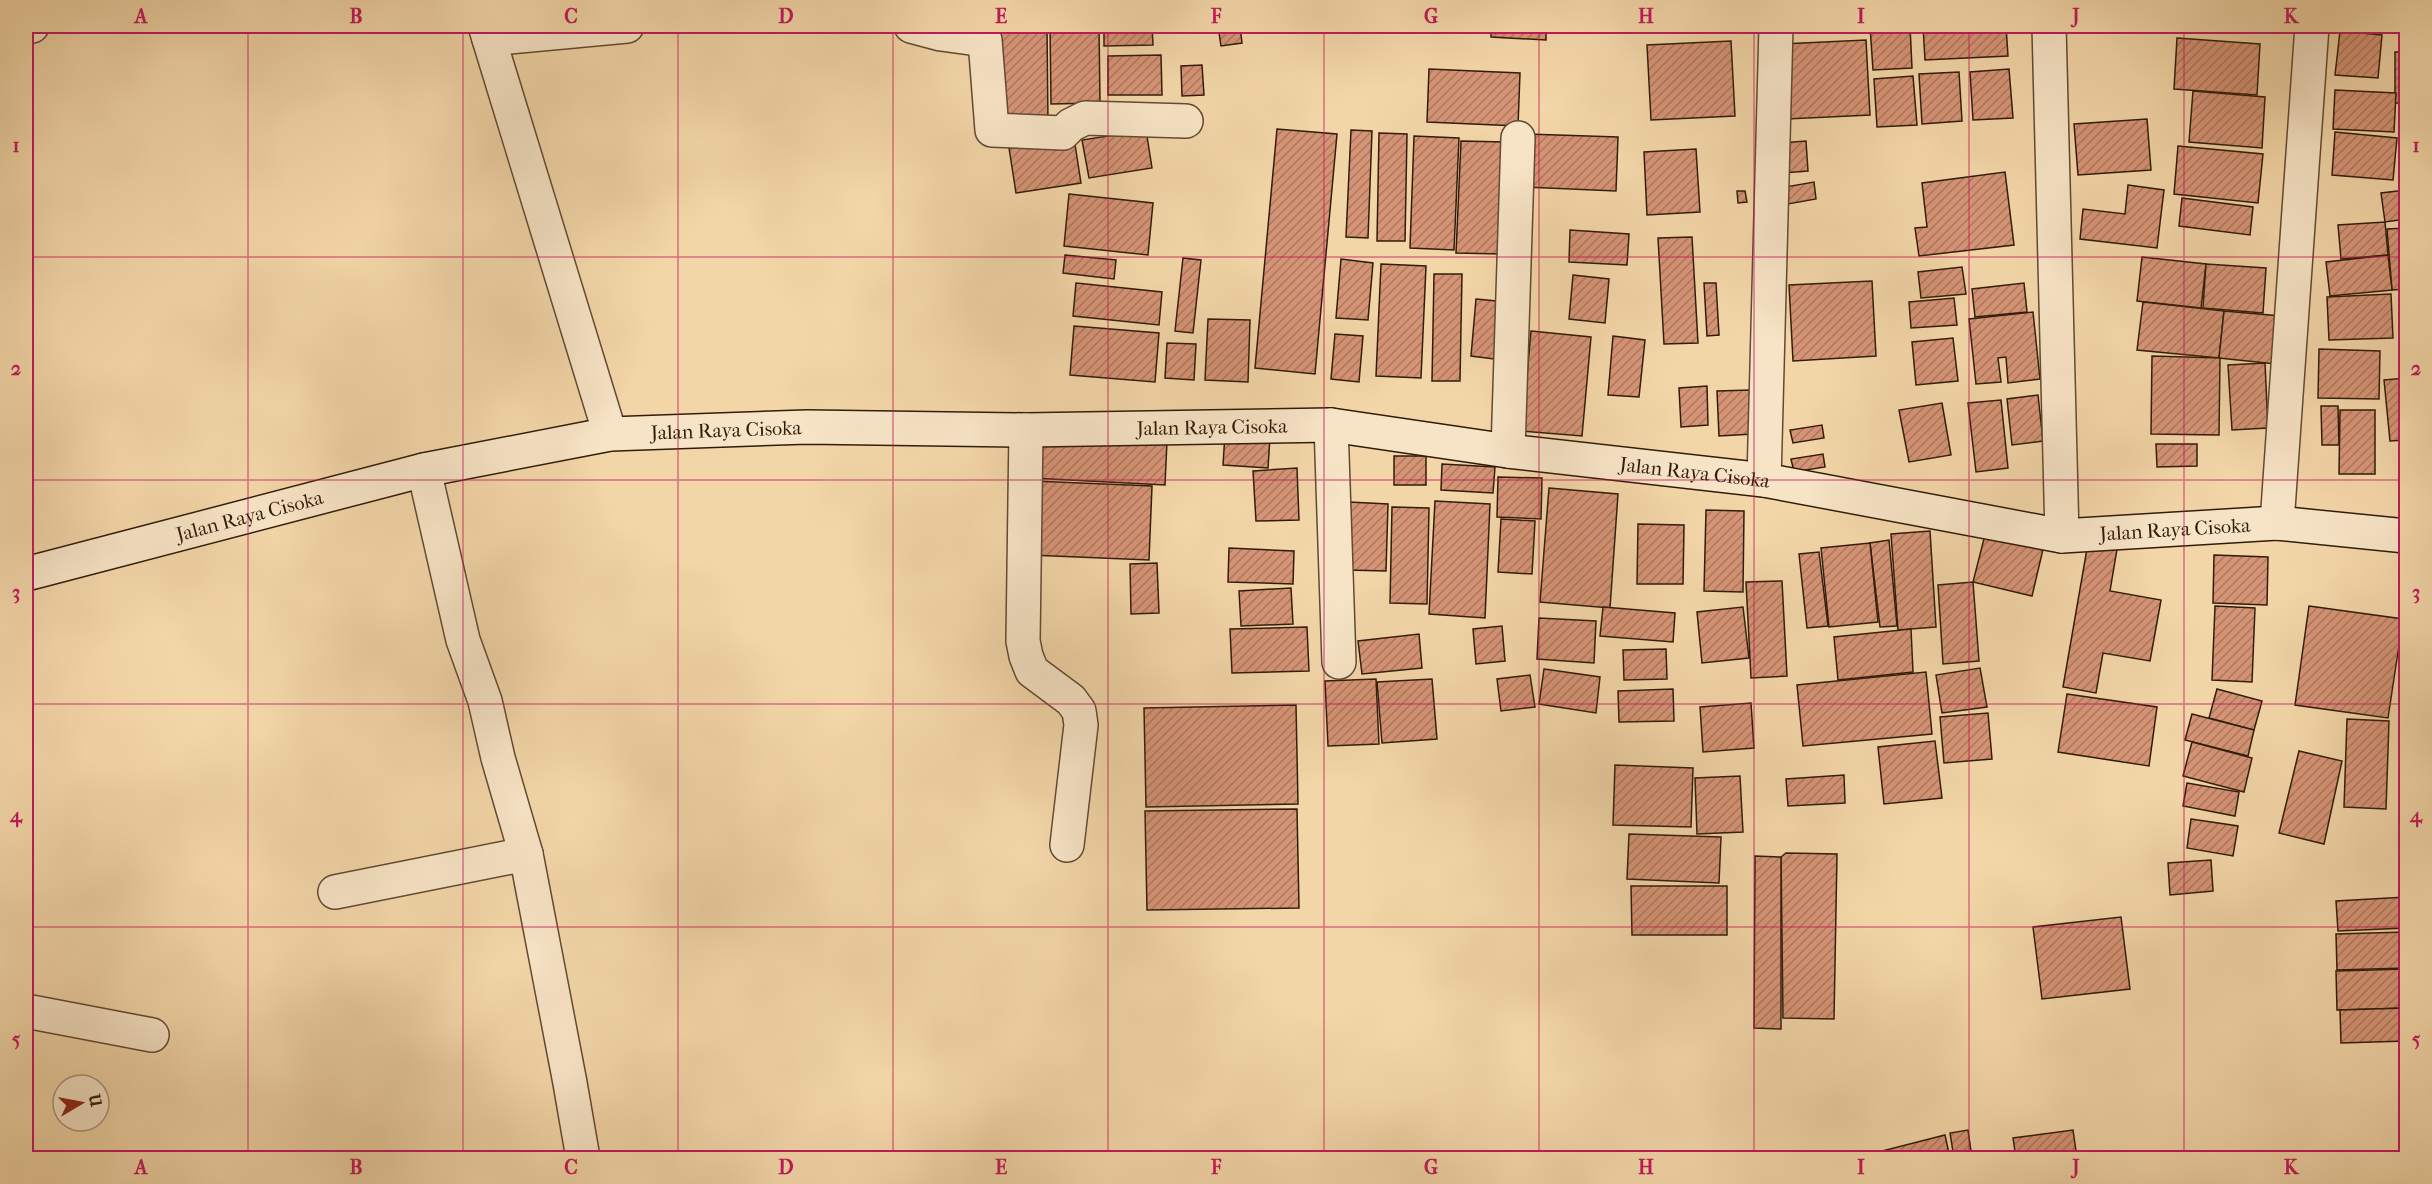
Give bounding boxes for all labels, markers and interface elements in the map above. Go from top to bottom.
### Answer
text: A [133,5,149,28]
text: B [349,5,363,28]
text: C [564,5,578,28]
text: D [778,5,794,28]
text: E [995,5,1007,28]
text: F [1210,5,1222,28]
text: G [1424,5,1438,28]
text: H [1638,5,1654,28]
text: I [1857,5,1865,28]
text: J [2070,5,2080,28]
text: K [2284,5,2300,28]
text: 1 [12,134,20,157]
text: 1 [2412,134,2420,157]
text: 2 [11,357,21,380]
text: 2 [2411,357,2421,380]
street label: Jalan Raya Cisoka [1134,415,1288,440]
street label: Jalan Raya Cisoka [648,416,803,445]
street label: Jalan Raya Cisoka [1617,453,1773,493]
street label: Jalan Raya Cisoka [172,486,326,547]
street label: Jalan Raya Cisoka [2097,514,2252,546]
text: 3 [12,581,20,604]
text: 3 [2412,581,2420,604]
text: 4 [9,804,23,828]
text: 4 [2409,804,2423,828]
text: 5 [12,1028,21,1051]
text: 5 [2412,1028,2421,1051]
north arrow [51,1073,111,1133]
text: U [85,1092,106,1109]
text: A [133,1156,149,1179]
text: B [349,1156,363,1179]
text: C [564,1156,578,1179]
text: D [778,1156,794,1179]
text: E [995,1156,1007,1179]
text: F [1210,1156,1222,1179]
text: G [1424,1156,1438,1179]
text: H [1638,1156,1654,1179]
text: I [1857,1156,1865,1179]
text: J [2070,1156,2080,1179]
text: K [2284,1156,2300,1179]

